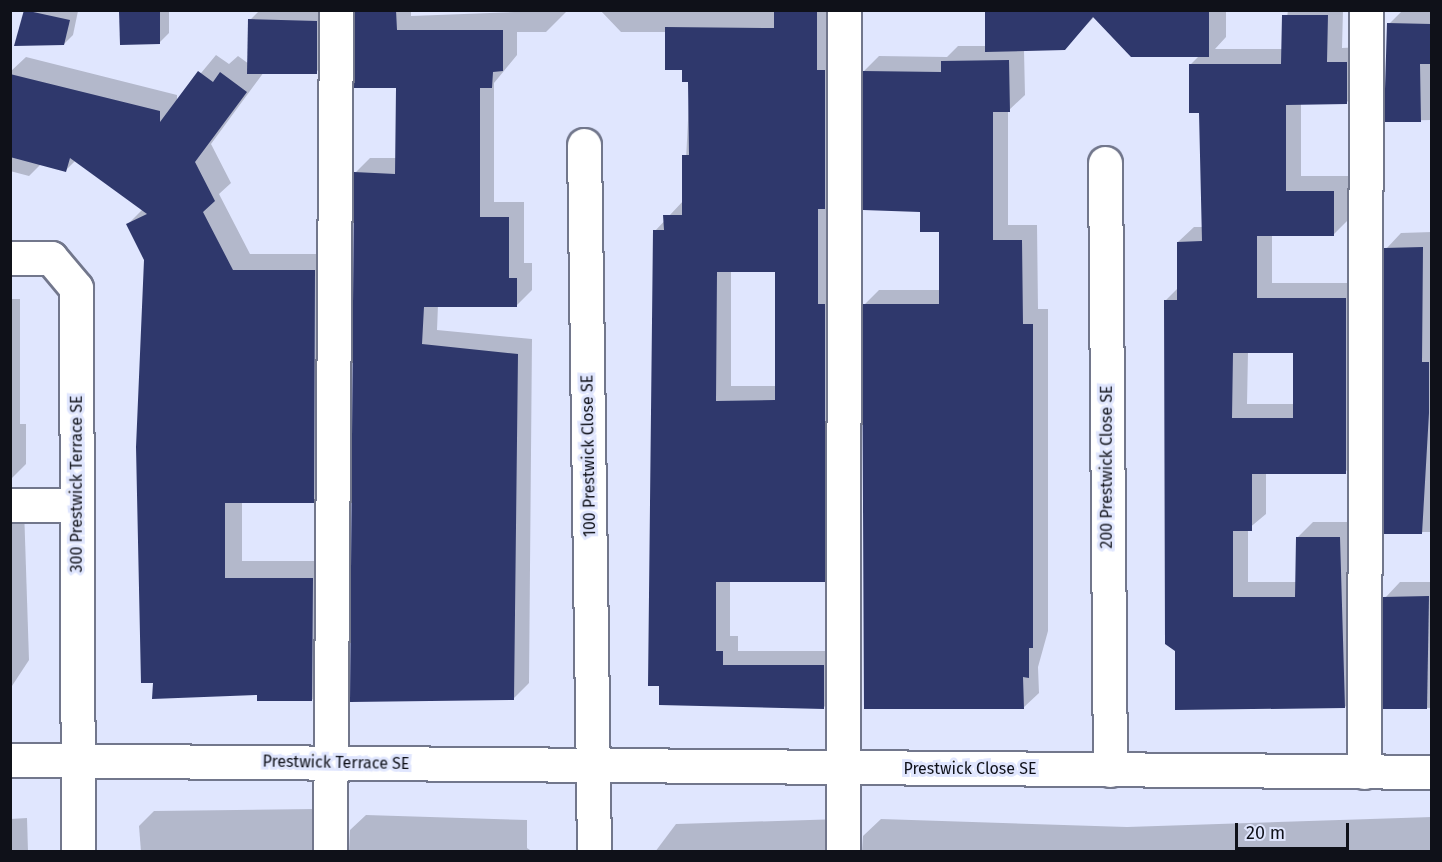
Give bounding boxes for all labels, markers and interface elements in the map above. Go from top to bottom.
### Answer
street label: 100 Prestwick Close SE [578,375,600,537]
street label: 200 Prestwick Close SE [1097,385,1117,549]
street label: 300 Prestwick Terrace SE [67,396,87,572]
street label: Prestwick Terrace SE [262,752,410,774]
street label: Prestwick Close SE [903,759,1037,779]
scale bar [1238,811,1352,849]
text: 20 m [1246,822,1285,844]

